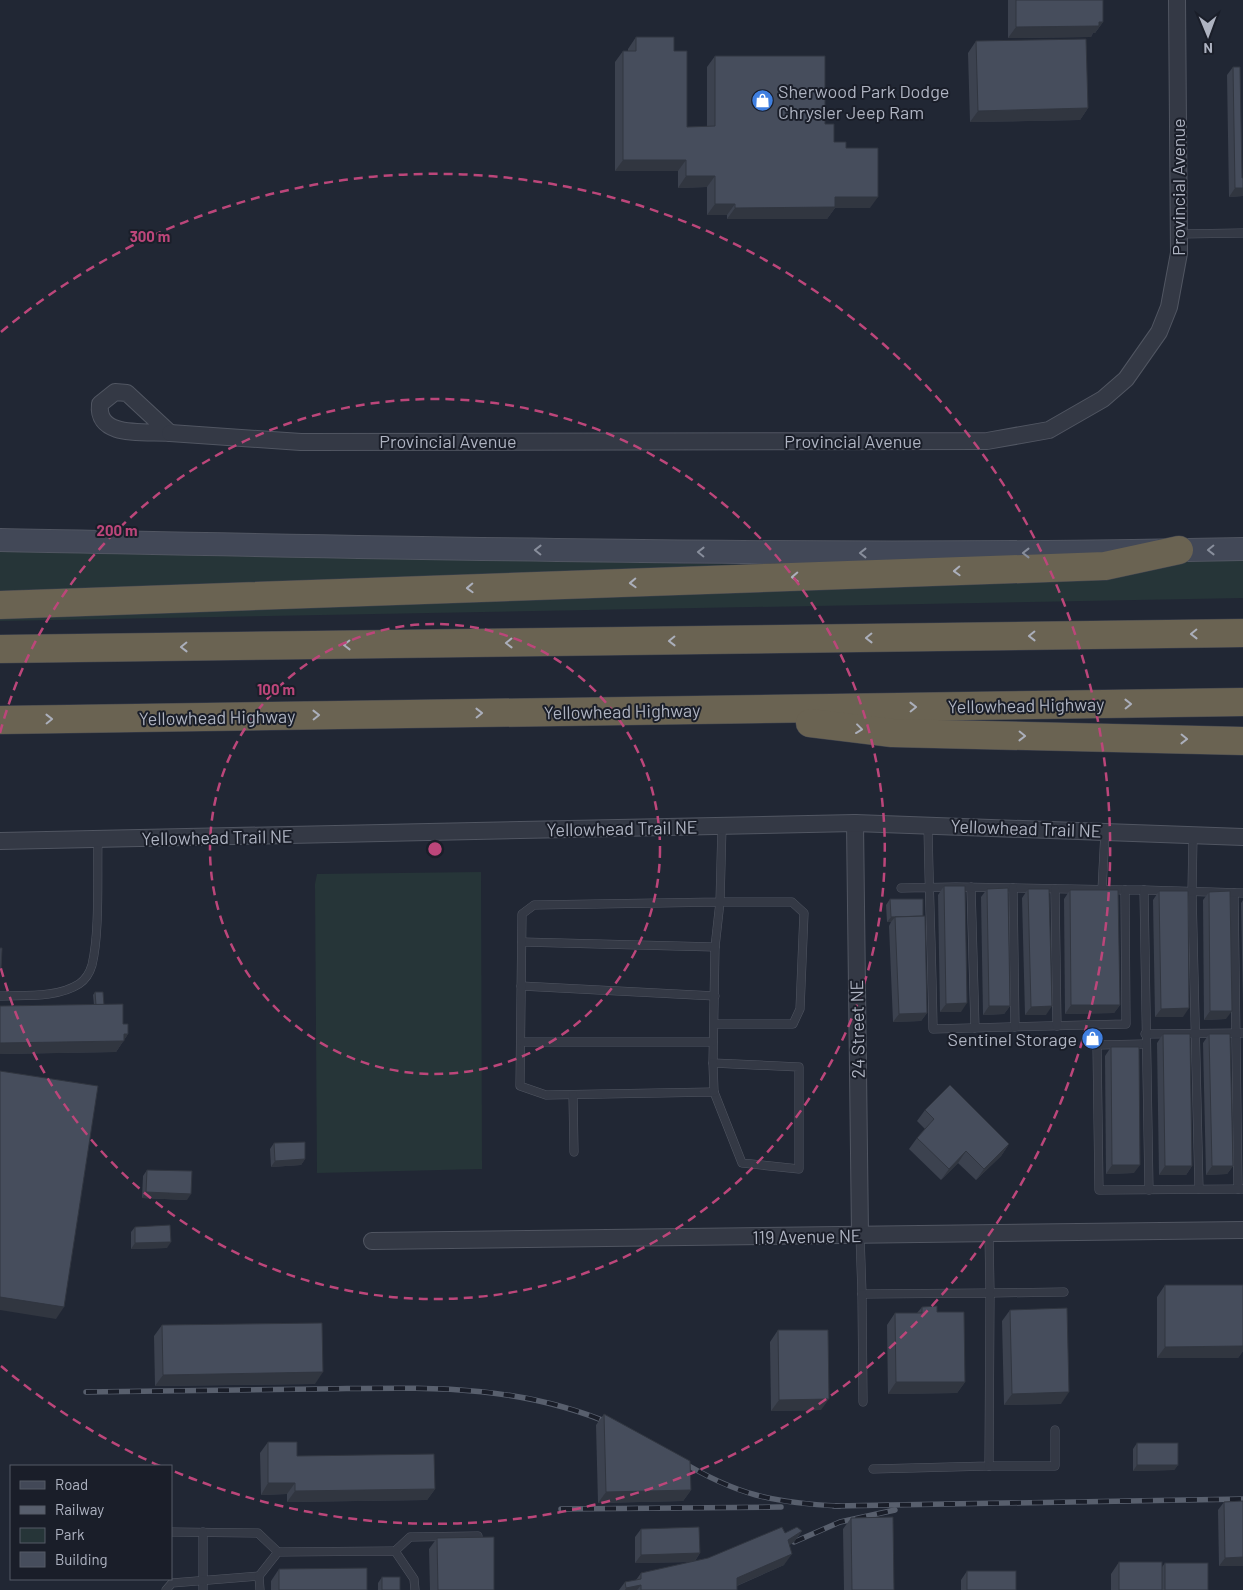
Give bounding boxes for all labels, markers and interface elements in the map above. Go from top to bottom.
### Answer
north arrow [1183,10,1233,60]
text: N [1203,40,1213,57]
place label: Sherwood Park Dodge Chrysler Jeep Ram [778,80,949,123]
shop icon: Sherwood Park Dodge Chrysler Jeep Ram [750,89,774,113]
street label: Provincial Avenue [1167,118,1189,256]
text: 300 m [130,227,170,245]
street label: Provincial Avenue [379,430,517,452]
street label: Provincial Avenue [784,430,922,452]
text: 200 m [96,521,138,539]
one-way arrow [1207,544,1215,555]
one-way arrow [534,545,542,555]
one-way arrow [696,547,704,557]
one-way arrow [859,548,866,558]
one-way arrow [1021,548,1029,558]
one-way arrow [953,566,961,577]
one-way arrow [791,572,798,582]
one-way arrow [628,577,636,588]
one-way arrow [466,583,474,594]
one-way arrow [1190,628,1198,639]
one-way arrow [1028,631,1036,641]
one-way arrow [865,633,873,643]
one-way arrow [668,636,676,646]
one-way arrow [505,638,513,648]
one-way arrow [343,640,350,650]
one-way arrow [180,642,188,652]
text: 100 m [257,680,295,698]
street label: Yellowhead Highway [947,693,1105,717]
street label: Yellowhead Highway [543,699,701,723]
one-way arrow [1124,699,1132,709]
one-way arrow [910,702,917,712]
street label: Yellowhead Highway [138,705,296,729]
one-way arrow [475,708,483,718]
one-way arrow [312,710,320,720]
one-way arrow [45,714,53,725]
one-way arrow [856,723,864,734]
one-way arrow [1018,730,1026,741]
one-way arrow [1180,734,1188,745]
street label: Yellowhead Trail NE [950,814,1102,842]
street label: Yellowhead Trail NE [546,816,698,840]
street label: Yellowhead Trail NE [141,825,293,849]
centre of rings [426,840,444,858]
street label: 24 Street NE [845,979,869,1079]
shop icon: Sentinel Storage [1081,1027,1105,1051]
place label: Sentinel Storage [948,1028,1077,1050]
street label: 119 Avenue NE [752,1224,862,1248]
legend [10,1465,172,1580]
text: Road [55,1475,88,1493]
text: Railway [55,1500,104,1518]
text: Park [55,1525,85,1543]
text: Building [55,1550,108,1568]

